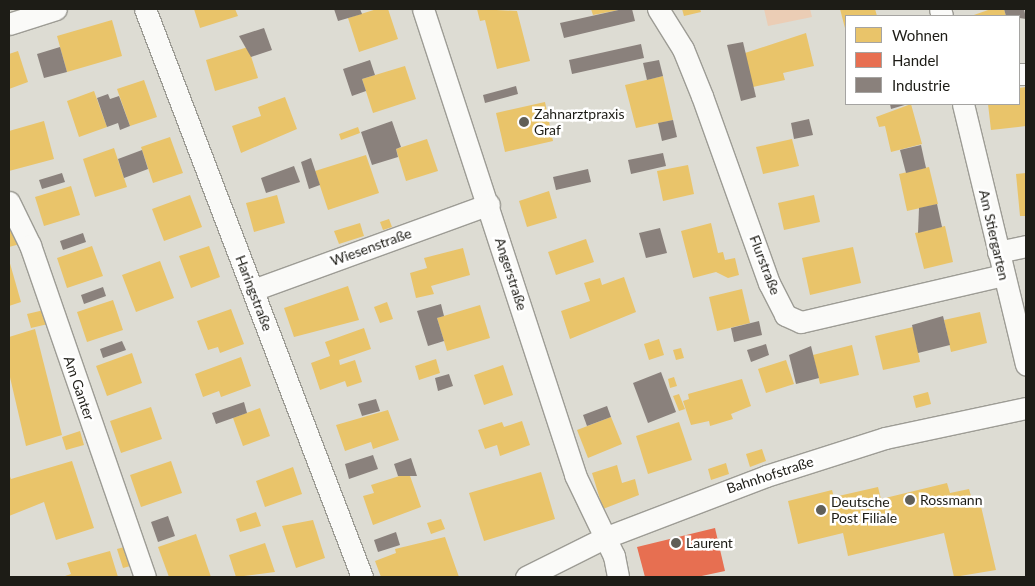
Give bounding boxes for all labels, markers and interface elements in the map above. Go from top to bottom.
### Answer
legend [845,15,1020,105]
text: Wohnen [892,26,948,44]
text: Handel [892,51,939,69]
text: Industrie [892,76,950,94]
place label: Zahnarztpraxis Graf [534,106,625,138]
marker: Zahnarztpraxis Graf [518,116,530,128]
street label: Am Stiergarten [975,188,1013,282]
street label: Wiesenstraße [328,225,414,269]
street label: Flurstraße [746,233,784,297]
street label: Angerstraße [491,236,531,312]
street label: Haringstraße [232,253,276,333]
street label: Am Ganter [60,354,98,422]
street label: Bahnhofstraße [724,453,816,497]
place label: Rossmann [920,492,982,508]
place label: Deutsche Post Filiale [831,494,897,526]
marker: Rossmann [904,494,916,506]
marker: Deutsche Post Filiale [815,504,827,516]
place label: Laurent [686,535,733,551]
marker: Laurent [670,537,682,549]

